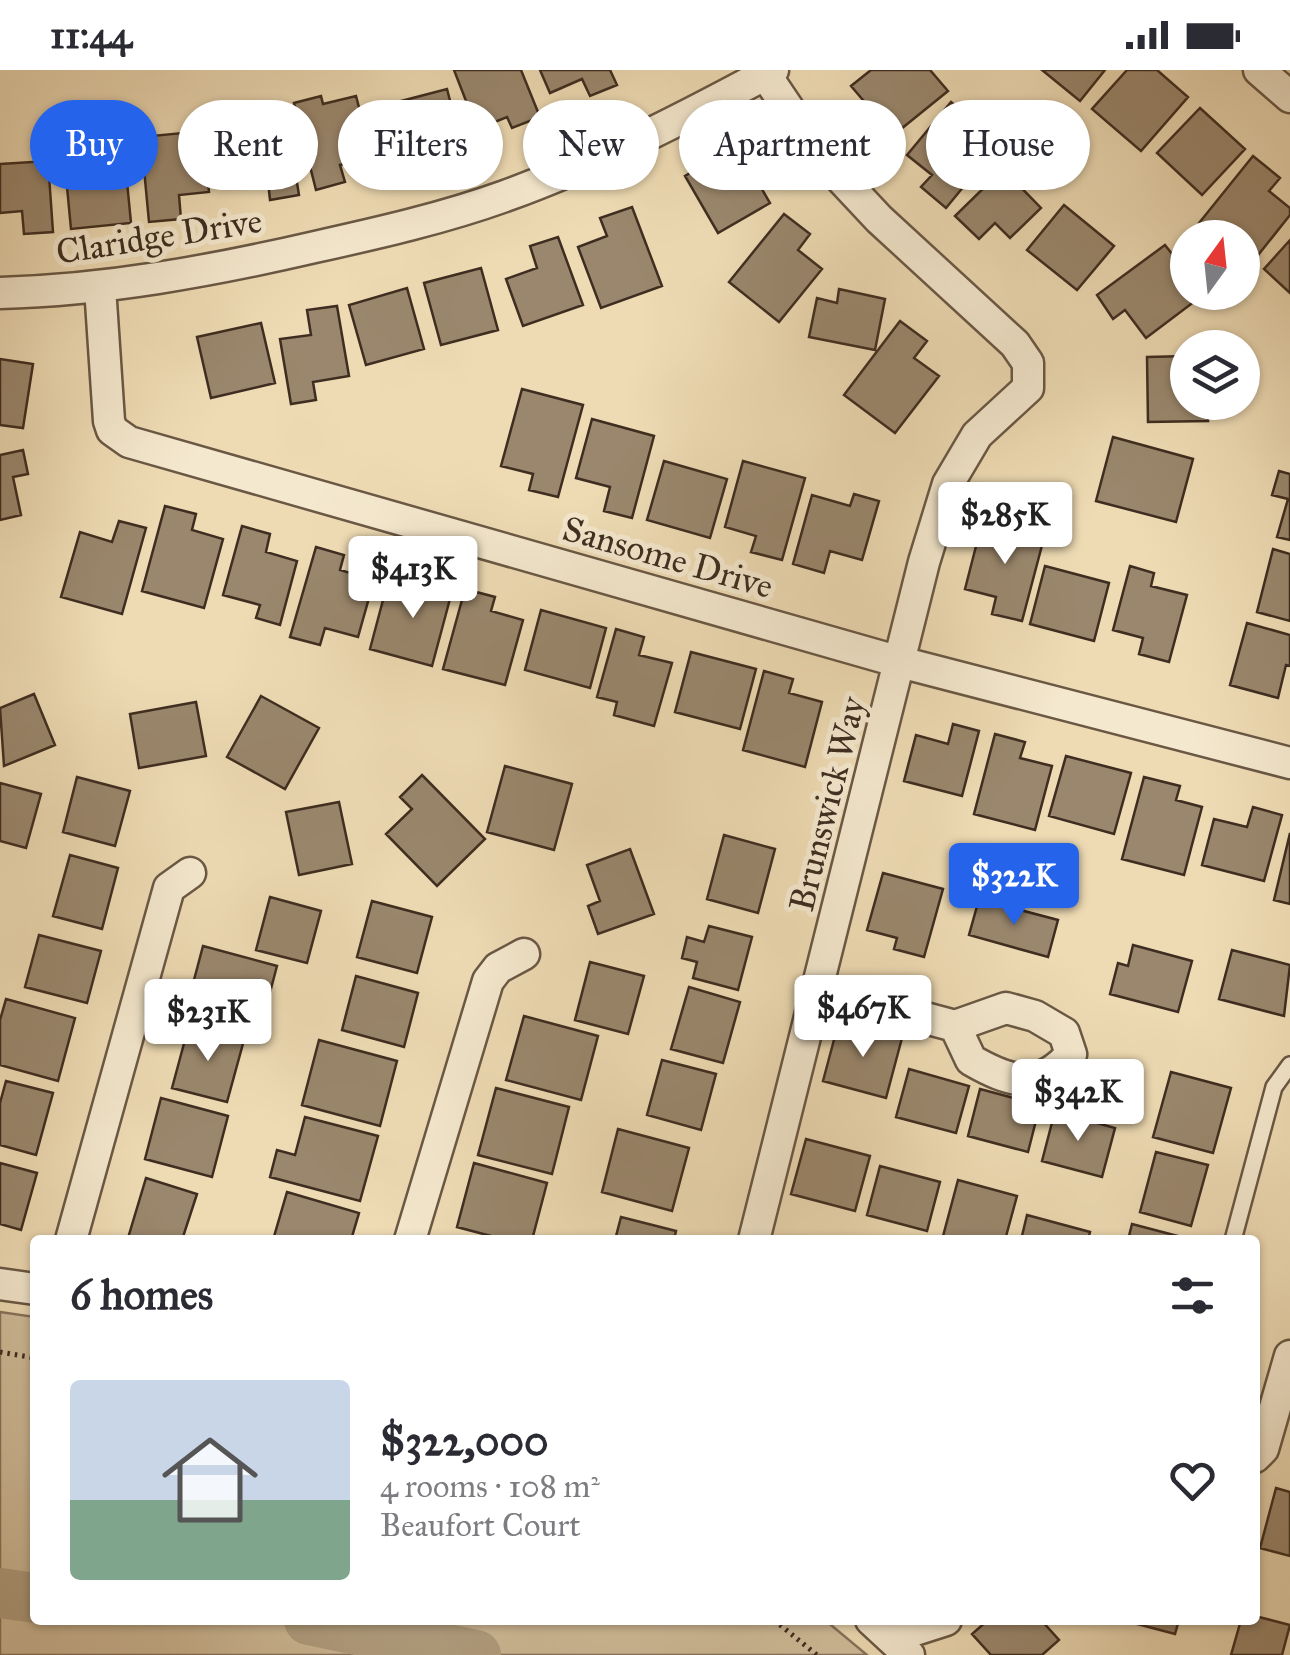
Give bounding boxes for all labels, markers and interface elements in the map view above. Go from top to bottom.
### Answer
text: 11:44 [50,12,132,58]
chip: Buy [30,100,158,190]
chip: Rent [178,100,318,190]
chip: Filters [338,100,503,190]
chip: New [523,100,659,190]
chip: Apartment [679,100,906,190]
chip: House [926,100,1090,190]
street label: Claridge Drive [53,199,265,274]
north arrow [1170,220,1260,310]
map controls [1170,220,1260,420]
button: layers [1170,330,1260,420]
pin: $285K [935,482,1075,567]
text: $285K [960,495,1050,534]
street label: Sansome Drive [558,507,778,608]
pin: $413K [343,536,483,621]
text: $413K [370,549,456,588]
street label: Brunswick Way [780,692,875,916]
pin: $322K [944,843,1084,928]
text: $322K [971,856,1057,895]
pin: $467K [793,975,933,1060]
pin: $231K [138,979,278,1064]
text: $467K [816,988,910,1027]
text: $231K [166,992,250,1031]
pin: $342K [1008,1059,1148,1144]
text: $342K [1034,1072,1122,1111]
icon: filters [1165,1268,1220,1323]
text: 6 homes [70,1269,213,1321]
text: $322,000 [380,1415,548,1467]
icon: home [150,1420,270,1540]
icon: heart [1165,1453,1220,1508]
text: 4 rooms · 108 m² [380,1467,600,1506]
text: Beaufort Court [380,1506,581,1545]

